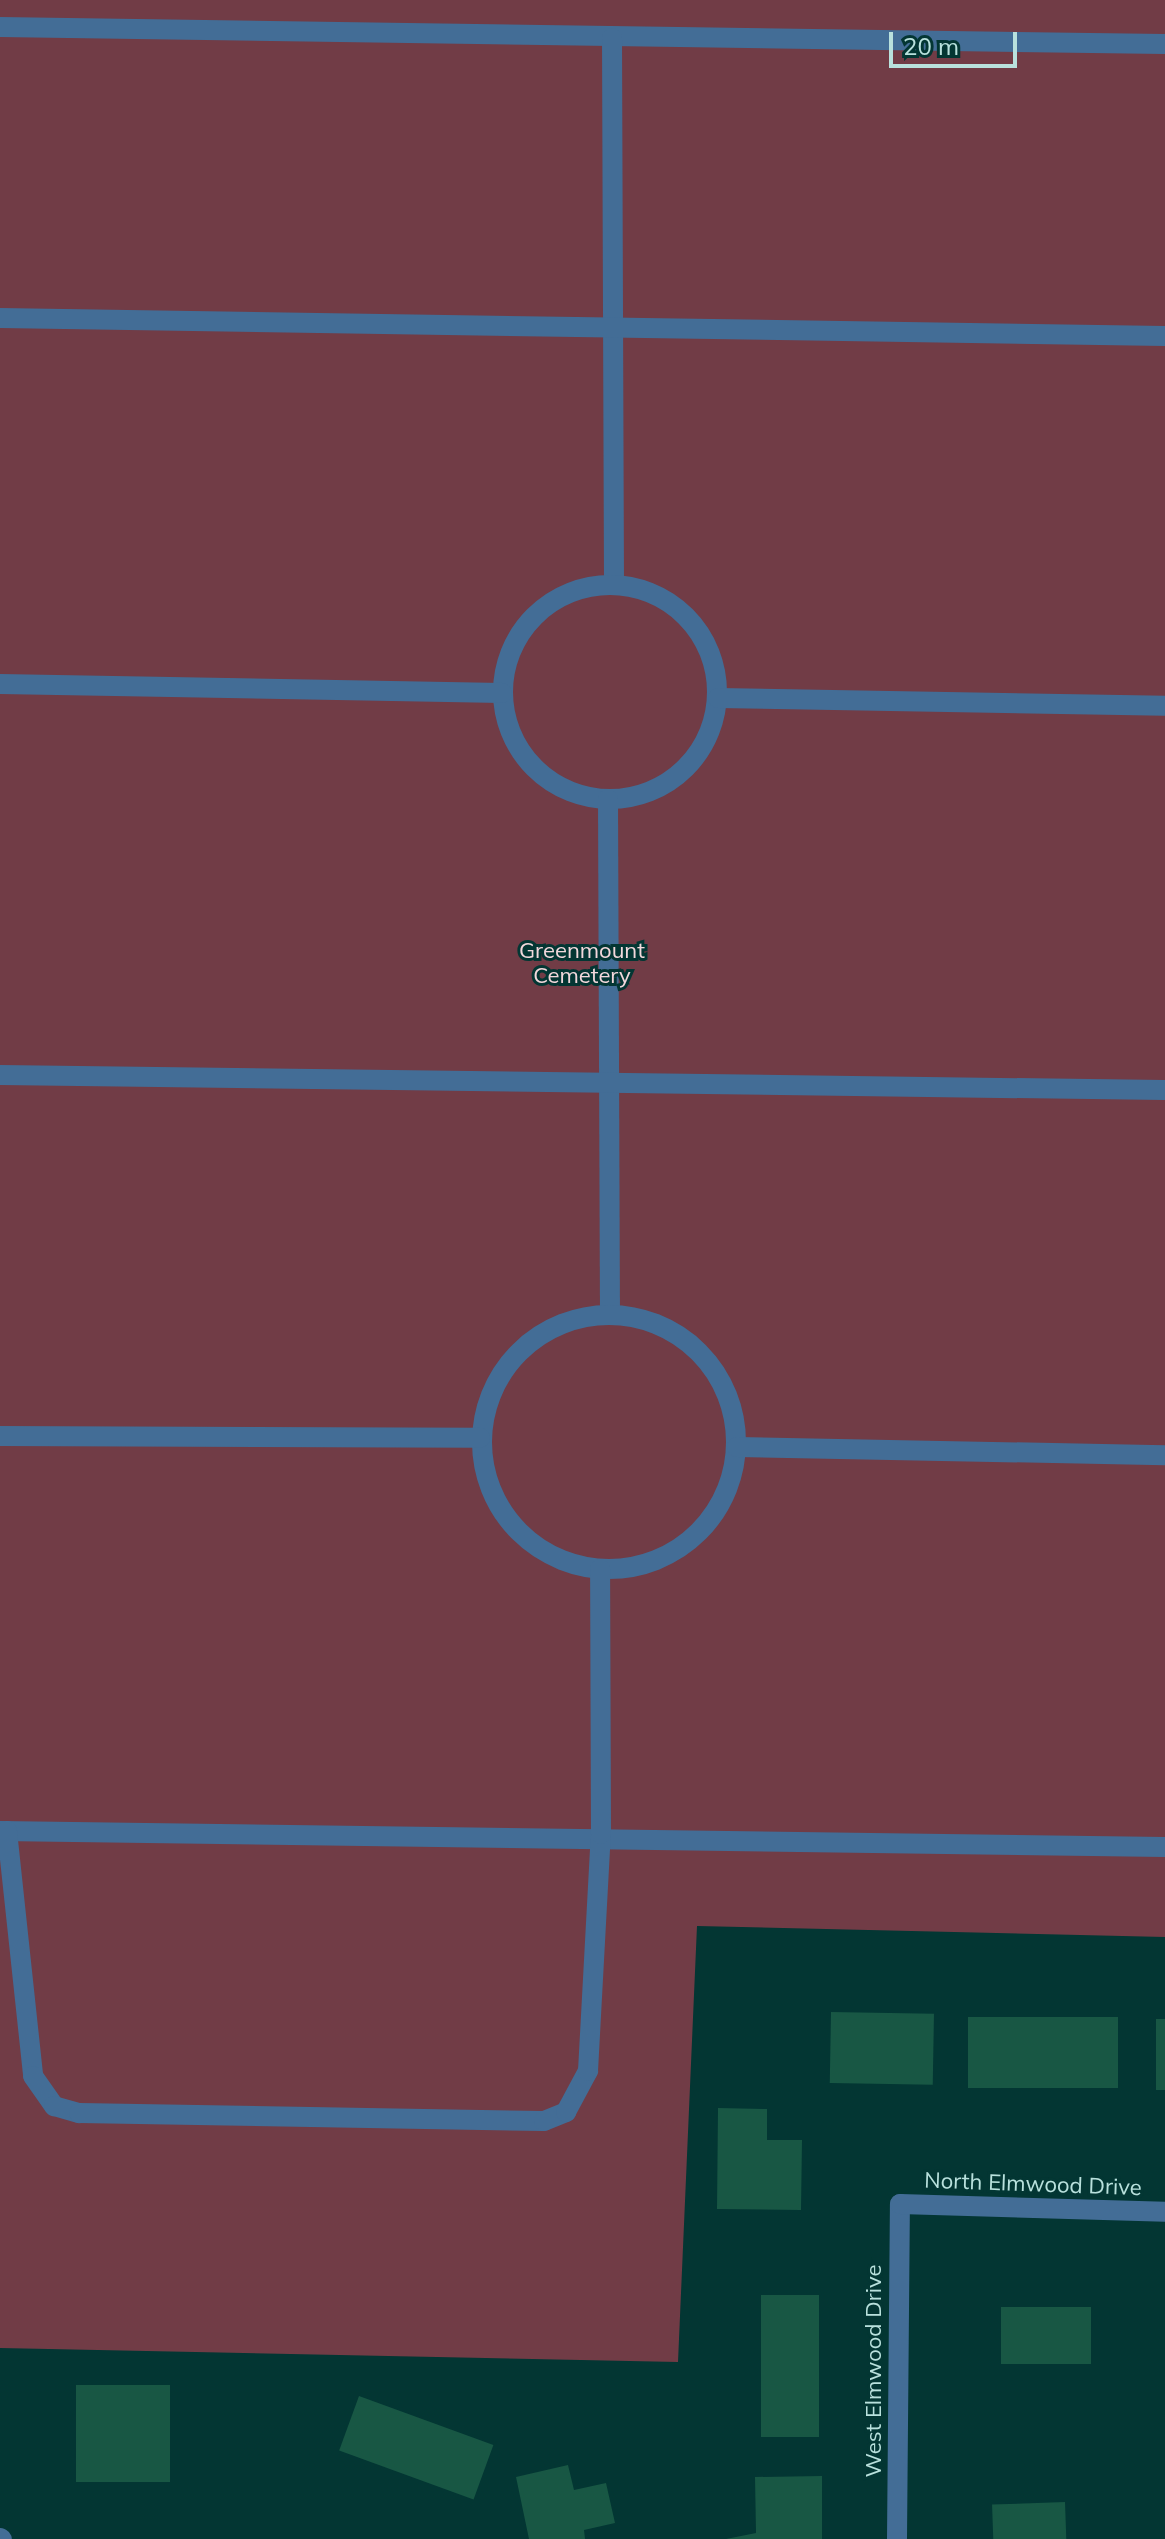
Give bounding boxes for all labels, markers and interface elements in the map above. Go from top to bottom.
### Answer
scale bar [893,16,1021,66]
text: 20 m [903,31,959,61]
park label: Greenmount Cemetery [519,937,645,988]
street label: North Elmwood Drive [924,2167,1142,2201]
street label: West Elmwood Drive [861,2265,887,2477]

